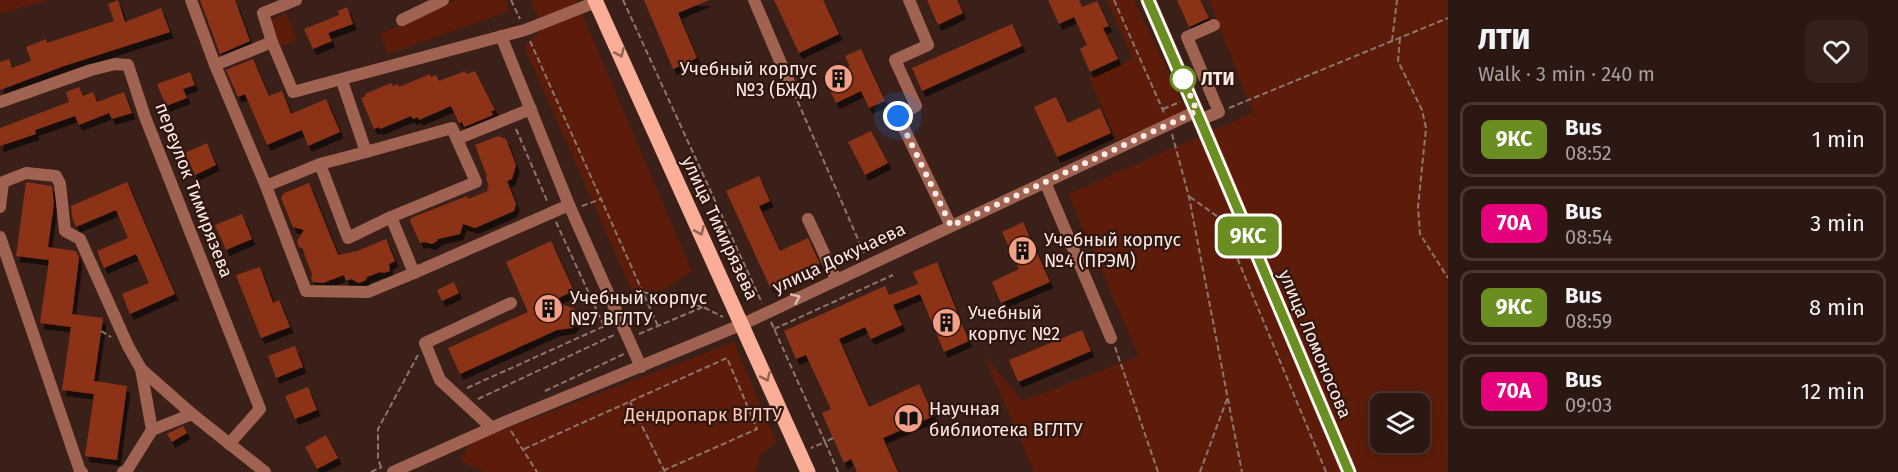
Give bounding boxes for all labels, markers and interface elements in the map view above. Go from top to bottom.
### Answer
button: heart [1805,20,1868,83]
text: ЛТИ [1478,23,1530,56]
one-way arrow [612,47,624,58]
place label: Учебный корпус №3 (БЖД) [680,58,817,101]
text: Walk · 3 min · 240 m [1478,62,1655,86]
building icon: Учебный корпус №3 (БЖД) [822,63,854,95]
marker: ЛТИ [1170,66,1196,92]
place label: ЛТИ [1201,68,1234,90]
street label: переулок Тимирязева [150,99,238,281]
your location [883,101,913,131]
text: Bus [1565,114,1602,141]
text: 9КС [1496,126,1532,152]
text: 1 min [1812,126,1865,153]
text: 08:52 [1565,141,1612,165]
street label: улица Тимирязева [677,153,763,303]
text: Bus [1565,198,1602,225]
text: 70А [1497,210,1531,236]
text: 3 min [1810,210,1865,237]
line badge: 9КС [1214,216,1282,256]
street label: улица Докучаева [769,218,909,298]
text: 9КС [1230,223,1266,249]
one-way arrow [693,224,705,235]
text: 08:54 [1565,225,1613,249]
place label: Учебный корпус №4 (ПРЭМ) [1044,229,1182,272]
building icon: Учебный корпус №4 (ПРЭМ) [1007,234,1039,266]
street label: улица Ломоносова [1274,266,1356,422]
text: Bus [1565,282,1602,309]
place label: Учебный корпус №7 ВГЛТУ [570,287,708,330]
building icon: Учебный корпус №7 ВГЛТУ [533,292,565,324]
one-way arrow [789,294,800,306]
text: 9КС [1496,294,1532,320]
text: 8 min [1809,294,1865,321]
place label: Учебный корпус №2 [968,302,1060,345]
building icon: Учебный корпус №2 [931,307,963,339]
text: 08:59 [1565,309,1612,333]
text: Bus [1565,366,1602,393]
one-way arrow [759,371,771,382]
text: 70А [1497,378,1531,404]
text: 12 min [1801,378,1865,405]
map controls [1370,393,1430,453]
button: layers [1370,393,1430,453]
text: 09:03 [1565,393,1612,417]
place label: Научная библиотека ВГЛТУ [929,398,1083,441]
library icon: Научная библиотека ВГЛТУ [892,403,924,435]
park label: Дендропарк ВГЛТУ [623,404,782,426]

